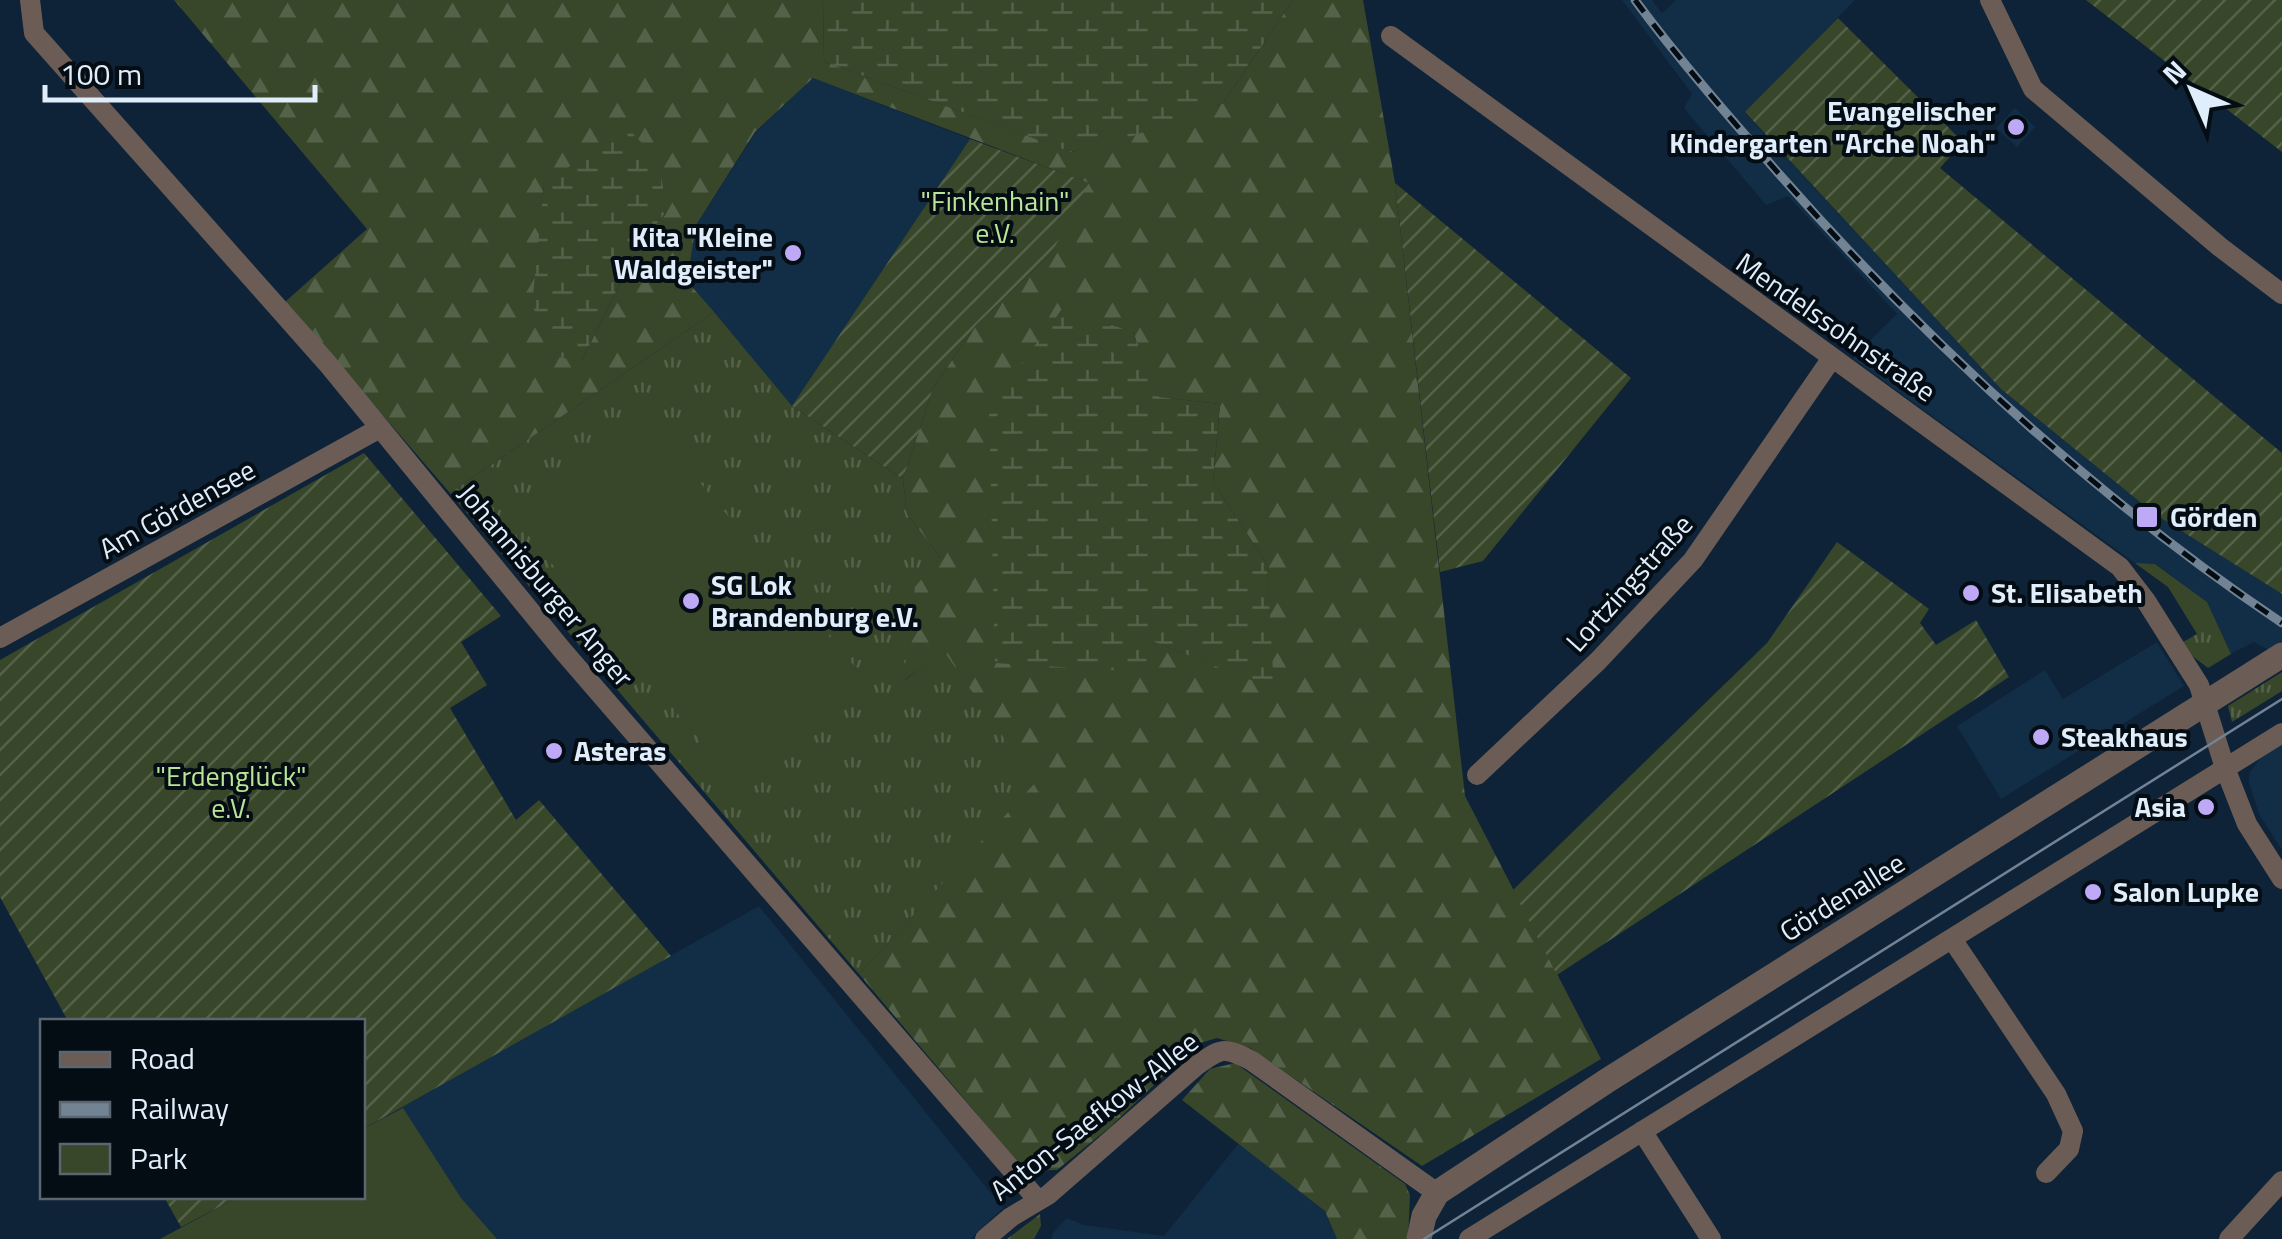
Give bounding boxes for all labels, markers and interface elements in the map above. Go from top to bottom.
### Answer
scale bar [45,40,315,102]
north arrow [2142,40,2242,140]
text: N [2152,50,2196,94]
text: 100 m [60,51,142,97]
place label: Evangelischer Kindergarten "Arche Noah" [1669,89,1996,164]
marker: Evangelischer Kindergarten "Arche Noah" [2005,116,2027,138]
park label: "Finkenhain" e.V. [921,179,1069,254]
place label: Kita "Kleine Waldgeister" [614,215,773,290]
street label: Mendelssohnstraße [1727,241,1945,412]
marker: Kita "Kleine Waldgeister" [782,242,804,264]
street label: Am Gördensee [91,448,263,569]
street label: Johannisburger Anger [448,473,645,696]
place label: Görden [2170,495,2258,538]
street label: Lortzingstraße [1555,504,1702,661]
marker: Görden [2134,504,2160,530]
place label: SG Lok Brandenburg e.V. [711,563,919,638]
place label: St. Elisabeth [1991,571,2143,614]
marker: St. Elisabeth [1960,582,1982,604]
marker: SG Lok Brandenburg e.V. [680,590,702,612]
place label: Steakhaus [2061,715,2188,758]
marker: Steakhaus [2030,726,2052,748]
place label: Asteras [574,729,666,772]
marker: Asteras [543,740,565,762]
park label: "Erdenglück" e.V. [155,754,307,829]
place label: Asia [2134,785,2186,828]
marker: Asia [2195,796,2217,818]
street label: Gördenallee [1771,841,1913,952]
place label: Salon Lupke [2113,870,2259,913]
marker: Salon Lupke [2082,881,2104,903]
legend [40,1019,365,1199]
street label: Anton-Saefkow-Allee [980,1020,1207,1211]
text: Road [130,1035,195,1081]
text: Railway [130,1085,229,1131]
text: Park [130,1135,187,1181]

